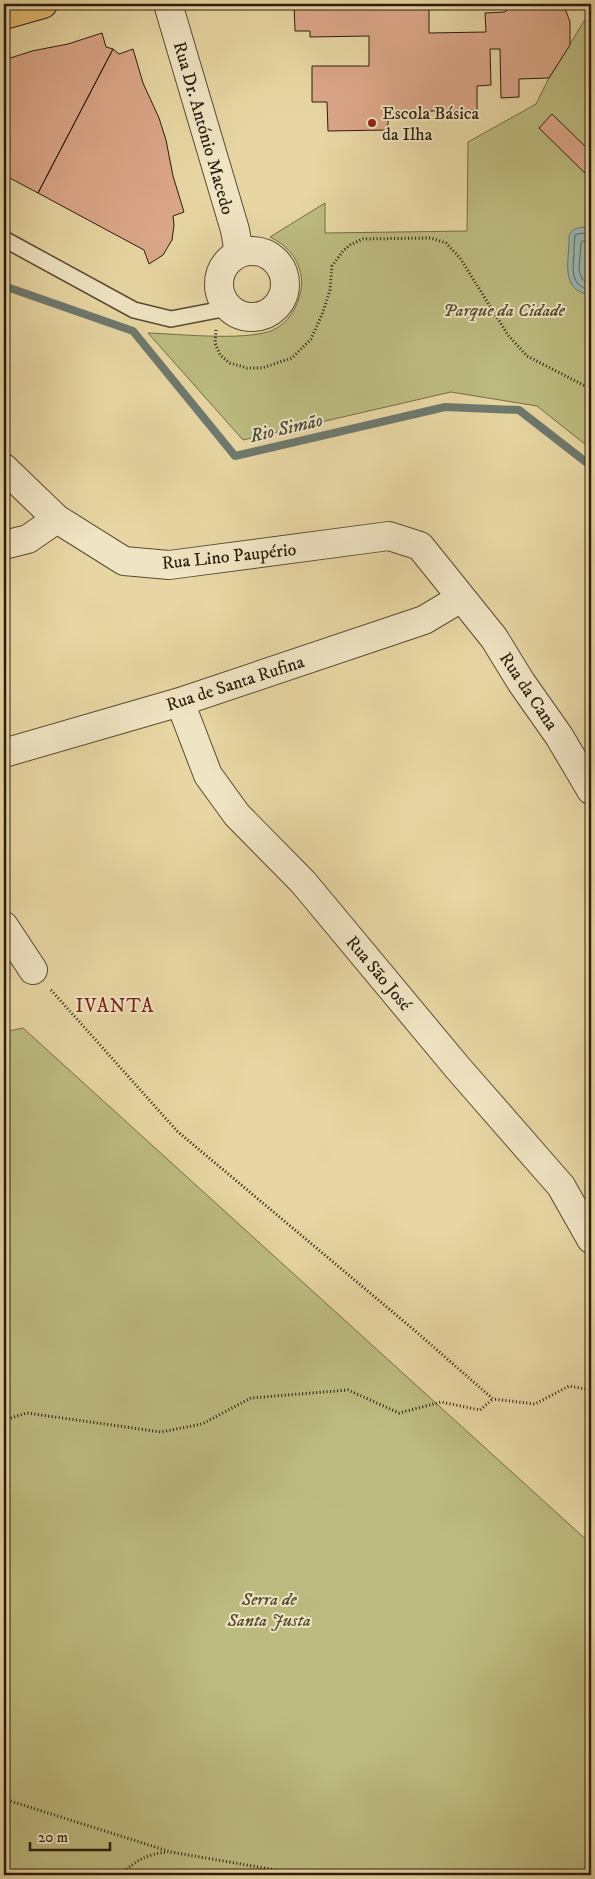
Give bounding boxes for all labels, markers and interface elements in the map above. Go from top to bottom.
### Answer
street label: Rua Dr. António Macedo [168,39,238,218]
place label: Escola Básica da Ilha [382,103,480,146]
marker: Escola Básica da Ilha [366,117,378,129]
park label: Parque da Cidade [443,300,566,322]
water label: Rio Simão [247,409,325,448]
street label: Rua Lino Paupério [161,539,298,575]
street label: Rua da Cana [494,648,562,735]
street label: Rua de Santa Rufina [163,651,308,717]
street label: Rua São José [341,932,416,1016]
district label: IVANTA [76,995,154,1018]
park label: Serra de Santa Justa [226,1589,311,1632]
scale bar [30,1819,110,1851]
text: 20 m [38,1828,68,1847]

